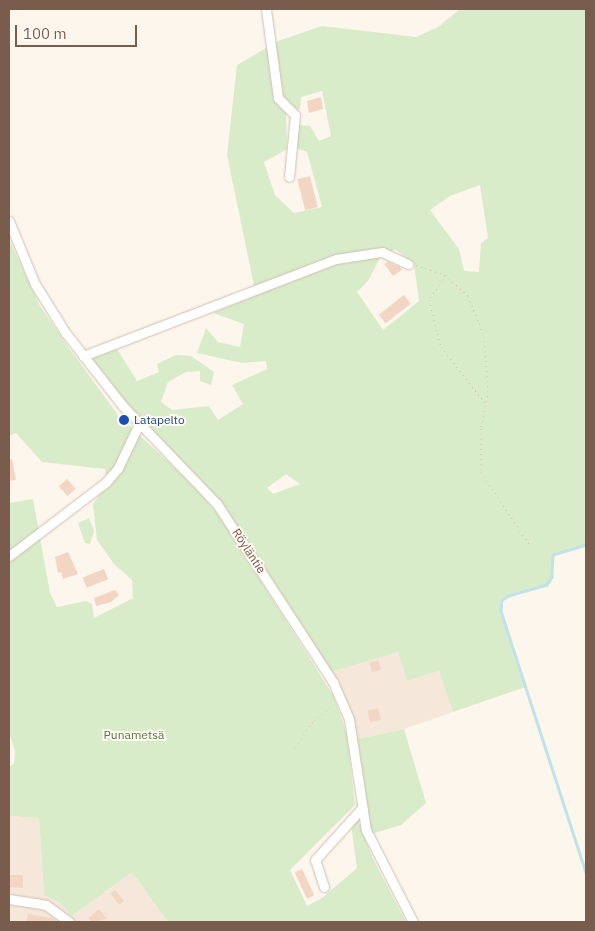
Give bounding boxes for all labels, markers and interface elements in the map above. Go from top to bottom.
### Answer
scale bar [18,15,140,47]
text: 100 m [23,24,67,43]
place label: Latapelto [134,413,185,427]
marker: Latapelto [118,414,130,426]
street label: Röyläntie [229,526,269,576]
park label: Punametsä [104,728,164,742]

